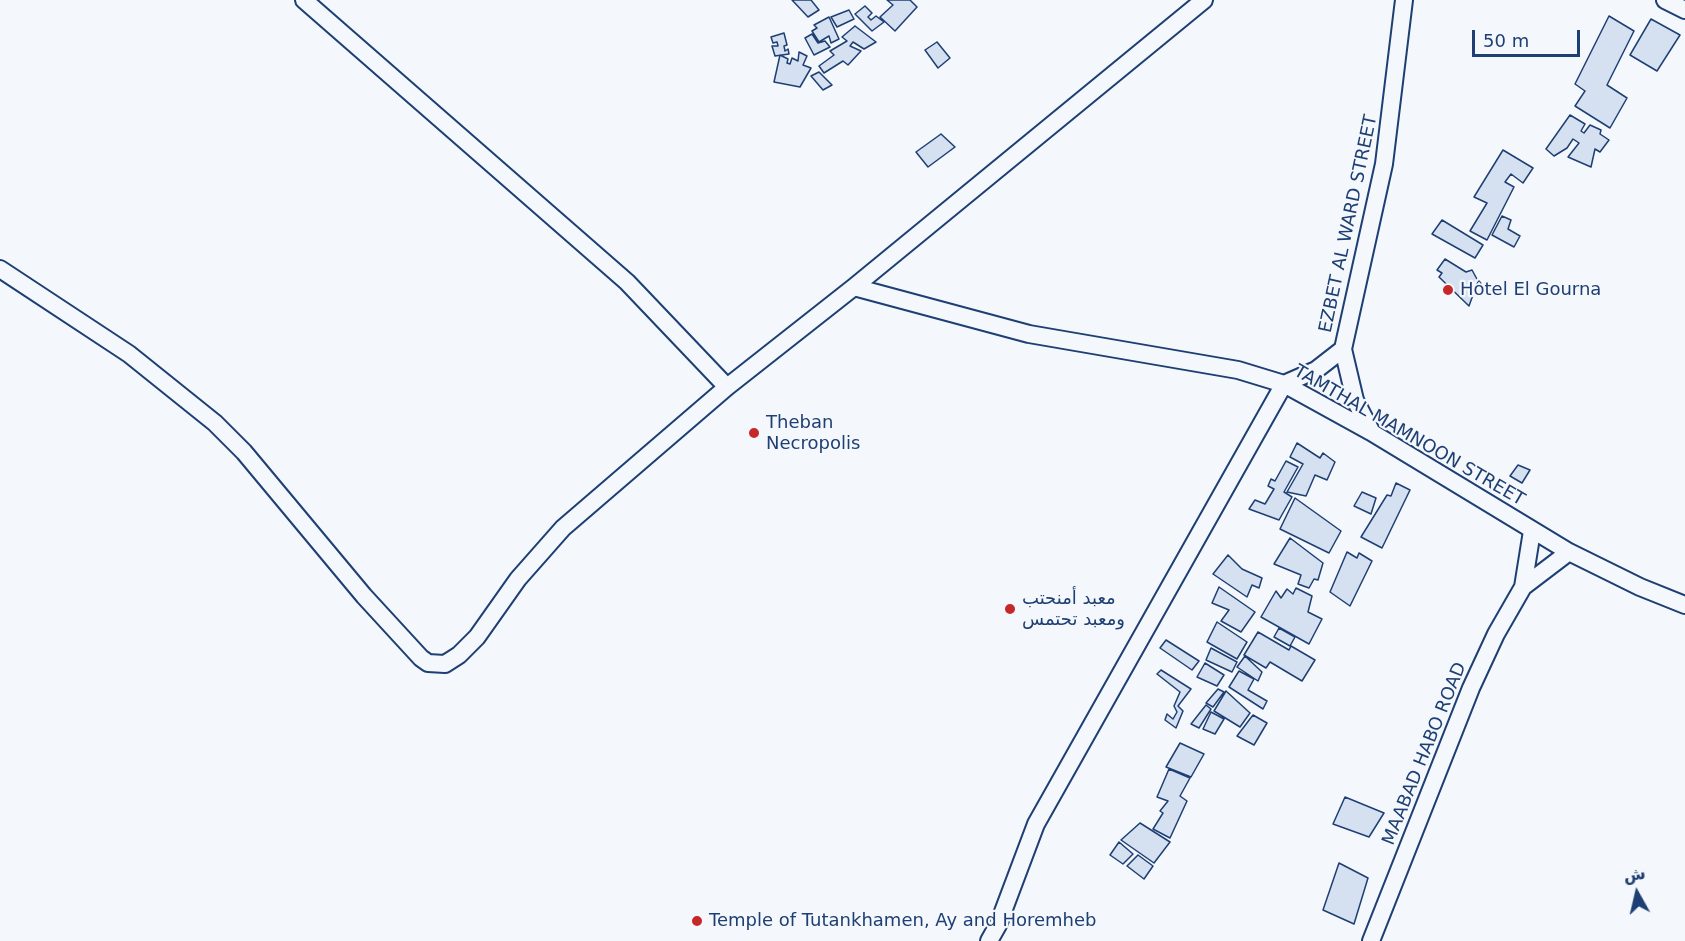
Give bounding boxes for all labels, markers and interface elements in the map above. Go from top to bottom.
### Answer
scale bar [1475,18,1583,56]
text: 50 m [1483,30,1529,51]
street label: EZBET AL WARD STREET [1315,113,1383,335]
place label: Hôtel El Gourna [1460,279,1601,301]
marker: Hôtel El Gourna [1441,283,1455,297]
street label: TAMTHAL MAMNOON STREET [1290,361,1528,511]
place label: Theban Necropolis [766,412,860,454]
marker: Theban Necropolis [747,426,761,440]
place label: معبد أمنحتب ومعبد تحتمس [1022,588,1125,630]
marker: معبد أمنحتب ومعبد تحتمس [1003,602,1017,616]
street label: MAABAD HABO ROAD [1378,659,1472,849]
north arrow [1607,863,1667,923]
text: ش [1622,864,1647,886]
place label: Temple of Tutankhamen, Ay and Horemheb [709,910,1096,932]
marker: Temple of Tutankhamen, Ay and Horemheb [690,914,704,928]

